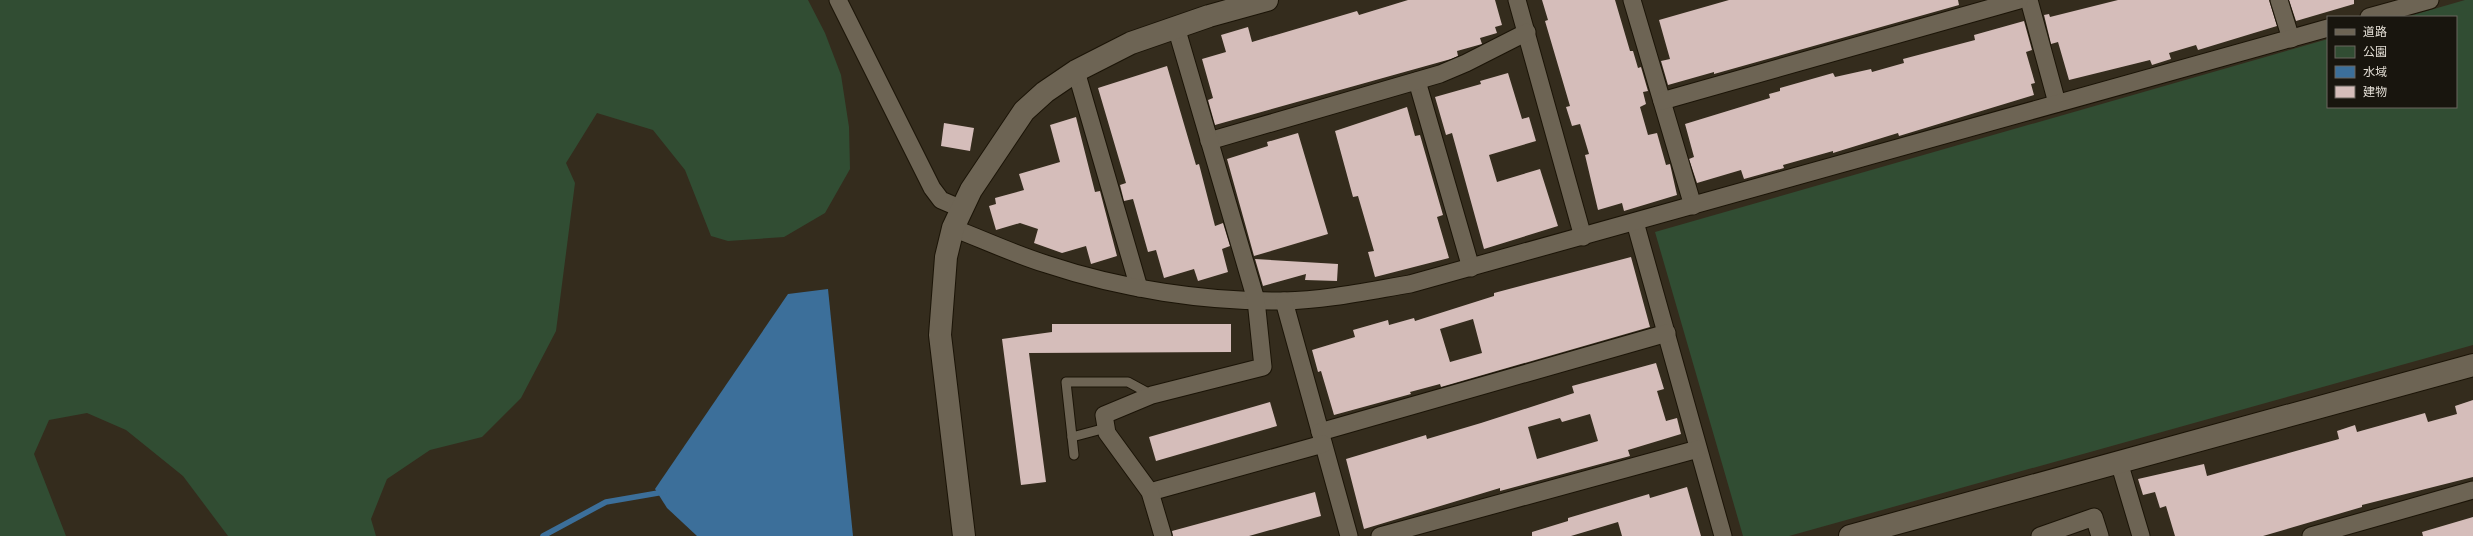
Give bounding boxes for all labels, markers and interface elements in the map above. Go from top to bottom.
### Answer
legend [2327,16,2457,108]
text: 道路 [2363,24,2387,40]
text: 公園 [2363,44,2387,60]
text: 水域 [2363,64,2387,80]
text: 建物 [2363,84,2387,100]

